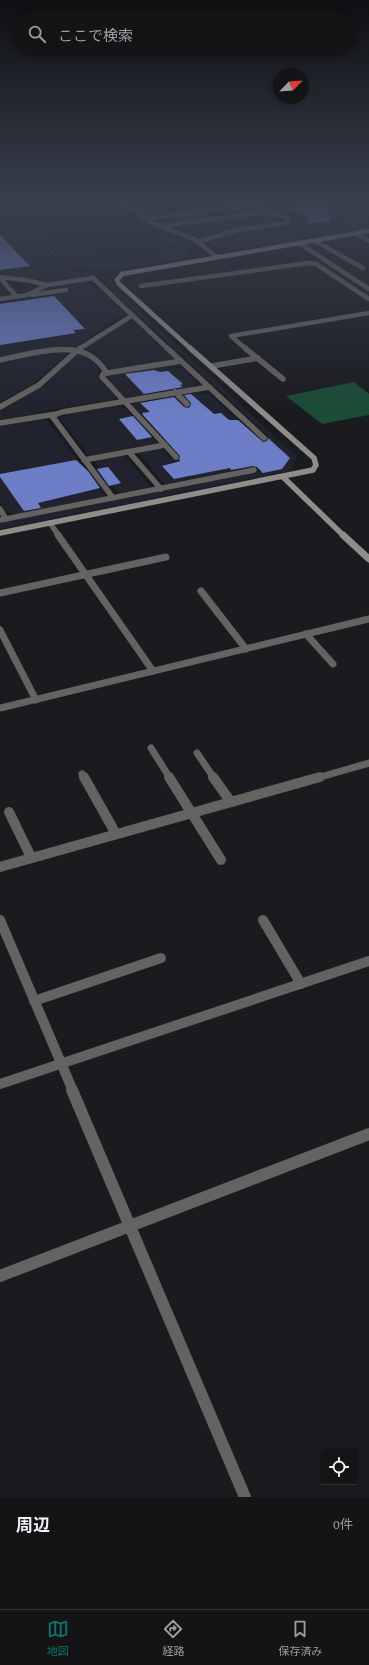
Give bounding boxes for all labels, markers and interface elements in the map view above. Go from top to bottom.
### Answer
search box [12,12,357,56]
icon: search [26,23,48,45]
text: ここで検索 [58,28,133,44]
north arrow [273,68,309,104]
map controls [321,1449,357,1485]
button: locate [321,1449,357,1485]
text: 周辺 [16,1516,50,1535]
text: 0件 [333,1517,353,1532]
tab: 地図 [47,1618,69,1658]
tab: 経路 [162,1618,184,1658]
tab: 保存済み [278,1618,322,1658]

